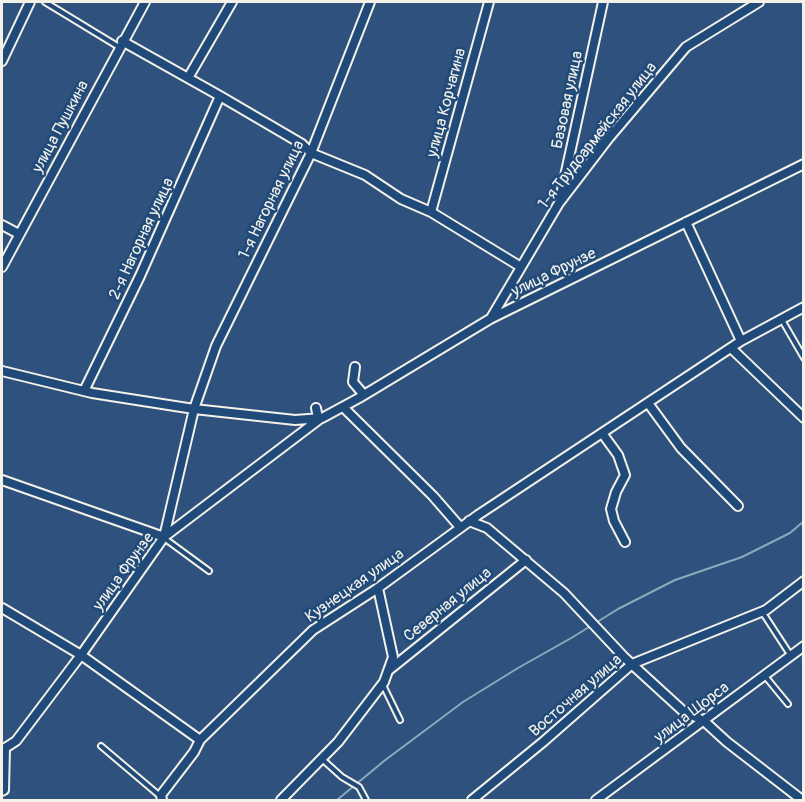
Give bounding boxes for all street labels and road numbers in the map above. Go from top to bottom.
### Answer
street label: улица Корчагина [423,46,471,160]
street label: Базовая улица [548,49,588,151]
street label: 1-я Трудоармейская улица [535,59,661,213]
street label: улица Пушкина [29,78,93,176]
street label: 1-я Нагорная улица [235,138,309,262]
street label: 2-я Нагорная улица [105,175,179,303]
street label: улица Фрунзе [508,244,600,302]
street label: улица Фрунзе [89,529,159,615]
street label: Кузнецкая улица [302,545,408,627]
street label: Северная улица [400,564,496,646]
street label: Восточная улица [526,651,626,741]
street label: улица Щорса [651,678,733,748]

